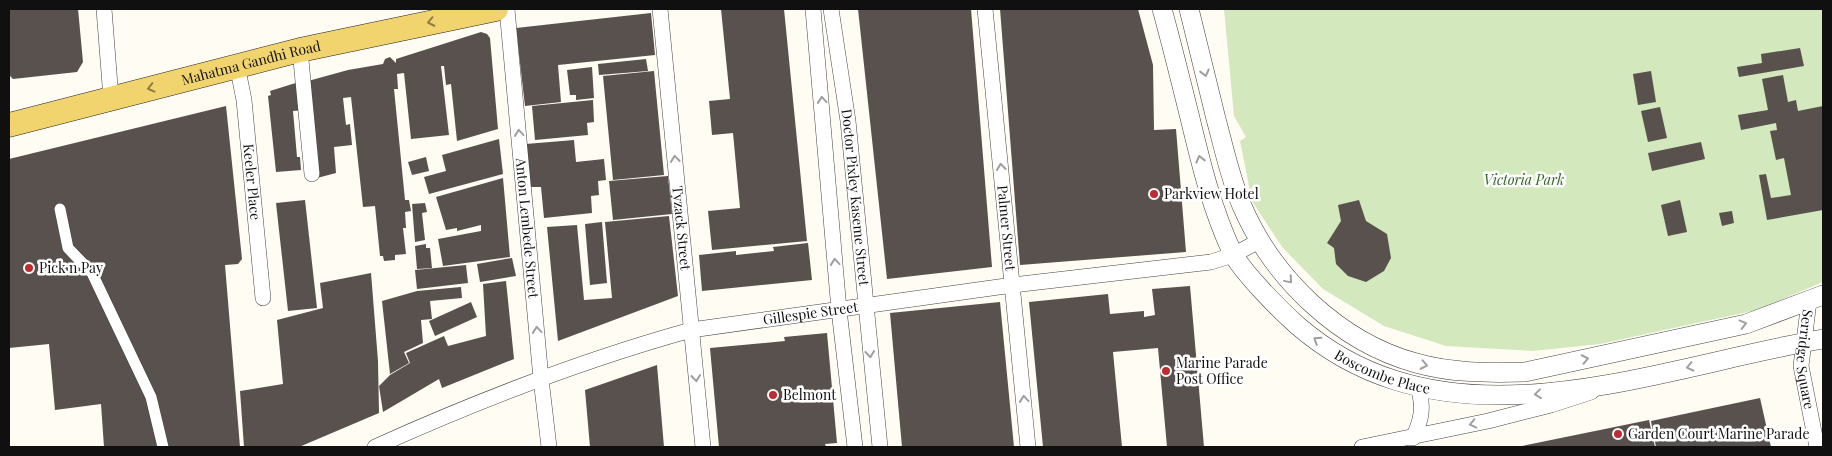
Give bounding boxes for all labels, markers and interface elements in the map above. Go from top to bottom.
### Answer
one-way arrow [427,17,436,27]
street label: Mahatma Gandhi Road [179,36,322,89]
one-way arrow [1199,69,1210,78]
one-way arrow [147,82,156,93]
one-way arrow [816,95,827,103]
street label: Doctor Pixley Kaseme Street [837,108,874,288]
one-way arrow [513,129,524,137]
street label: Keeler Place [239,143,265,221]
one-way arrow [669,155,680,163]
one-way arrow [1195,155,1206,164]
street label: Anton Lembede Street [512,156,544,300]
one-way arrow [996,163,1007,171]
park label: Victoria Park [1484,170,1564,189]
street label: Palmer Street [993,184,1021,272]
place label: Parkview Hotel [1164,184,1259,203]
street label: Tyzack Street [668,185,696,272]
marker: Parkview Hotel [1148,188,1160,200]
one-way arrow [830,257,841,265]
place label: Pick n Pay [39,258,103,277]
marker: Pick n Pay [23,262,35,274]
one-way arrow [1283,274,1291,283]
street label: Gillespie Street [762,297,860,329]
street label: Serridge Square [1792,308,1819,411]
one-way arrow [1739,319,1748,330]
one-way arrow [531,326,542,334]
one-way arrow [1313,337,1323,346]
street label: Boscombe Place [1331,345,1432,398]
one-way arrow [864,351,875,359]
place label: Marine Parade Post Office [1176,353,1268,388]
one-way arrow [1580,354,1589,365]
one-way arrow [1420,359,1429,370]
one-way arrow [1685,361,1694,372]
marker: Marine Parade Post Office [1160,365,1172,377]
one-way arrow [690,375,701,383]
place label: Belmont [783,385,837,404]
one-way arrow [1533,388,1541,399]
marker: Belmont [767,389,779,401]
one-way arrow [1018,394,1029,402]
one-way arrow [1469,419,1478,429]
place label: Garden Court Marine Parade [1628,424,1809,443]
marker: Garden Court Marine Parade [1612,428,1624,440]

